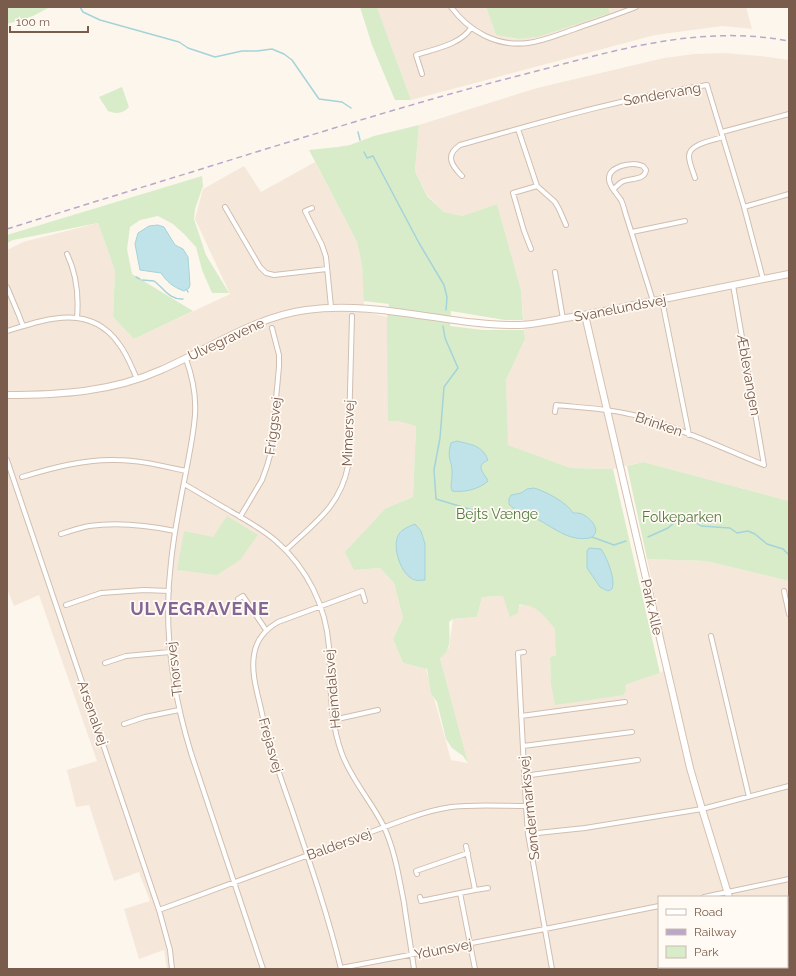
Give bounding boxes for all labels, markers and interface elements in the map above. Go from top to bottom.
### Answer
scale bar [10,8,88,34]
text: 100 m [16,15,50,29]
street label: Søndervang [622,79,702,109]
street label: Svanelundsvej [572,291,668,325]
street label: Ulvegravene [185,314,267,364]
street label: Æblevangen [734,332,764,417]
street label: Friggsvej [262,396,284,456]
street label: Mimersvej [339,399,357,467]
street label: Brinken [633,408,685,440]
park label: Bejts Vænge [456,506,538,522]
park label: Folkeparken [642,509,722,525]
street label: Park Alle [638,577,666,637]
district label: ULVEGRAVENE [130,598,270,619]
street label: Thorsvej [163,641,185,697]
street label: Heimdalsvej [321,649,343,729]
street label: Arsenalvej [74,679,112,747]
street label: Frejasvej [256,716,286,774]
street label: Søndermarksvej [516,755,542,861]
street label: Baldersvej [304,825,374,863]
legend [658,896,788,968]
text: Road [694,905,723,919]
text: Railway [694,925,737,939]
street label: Ydunsvej [413,936,473,962]
text: Park [694,945,719,959]

